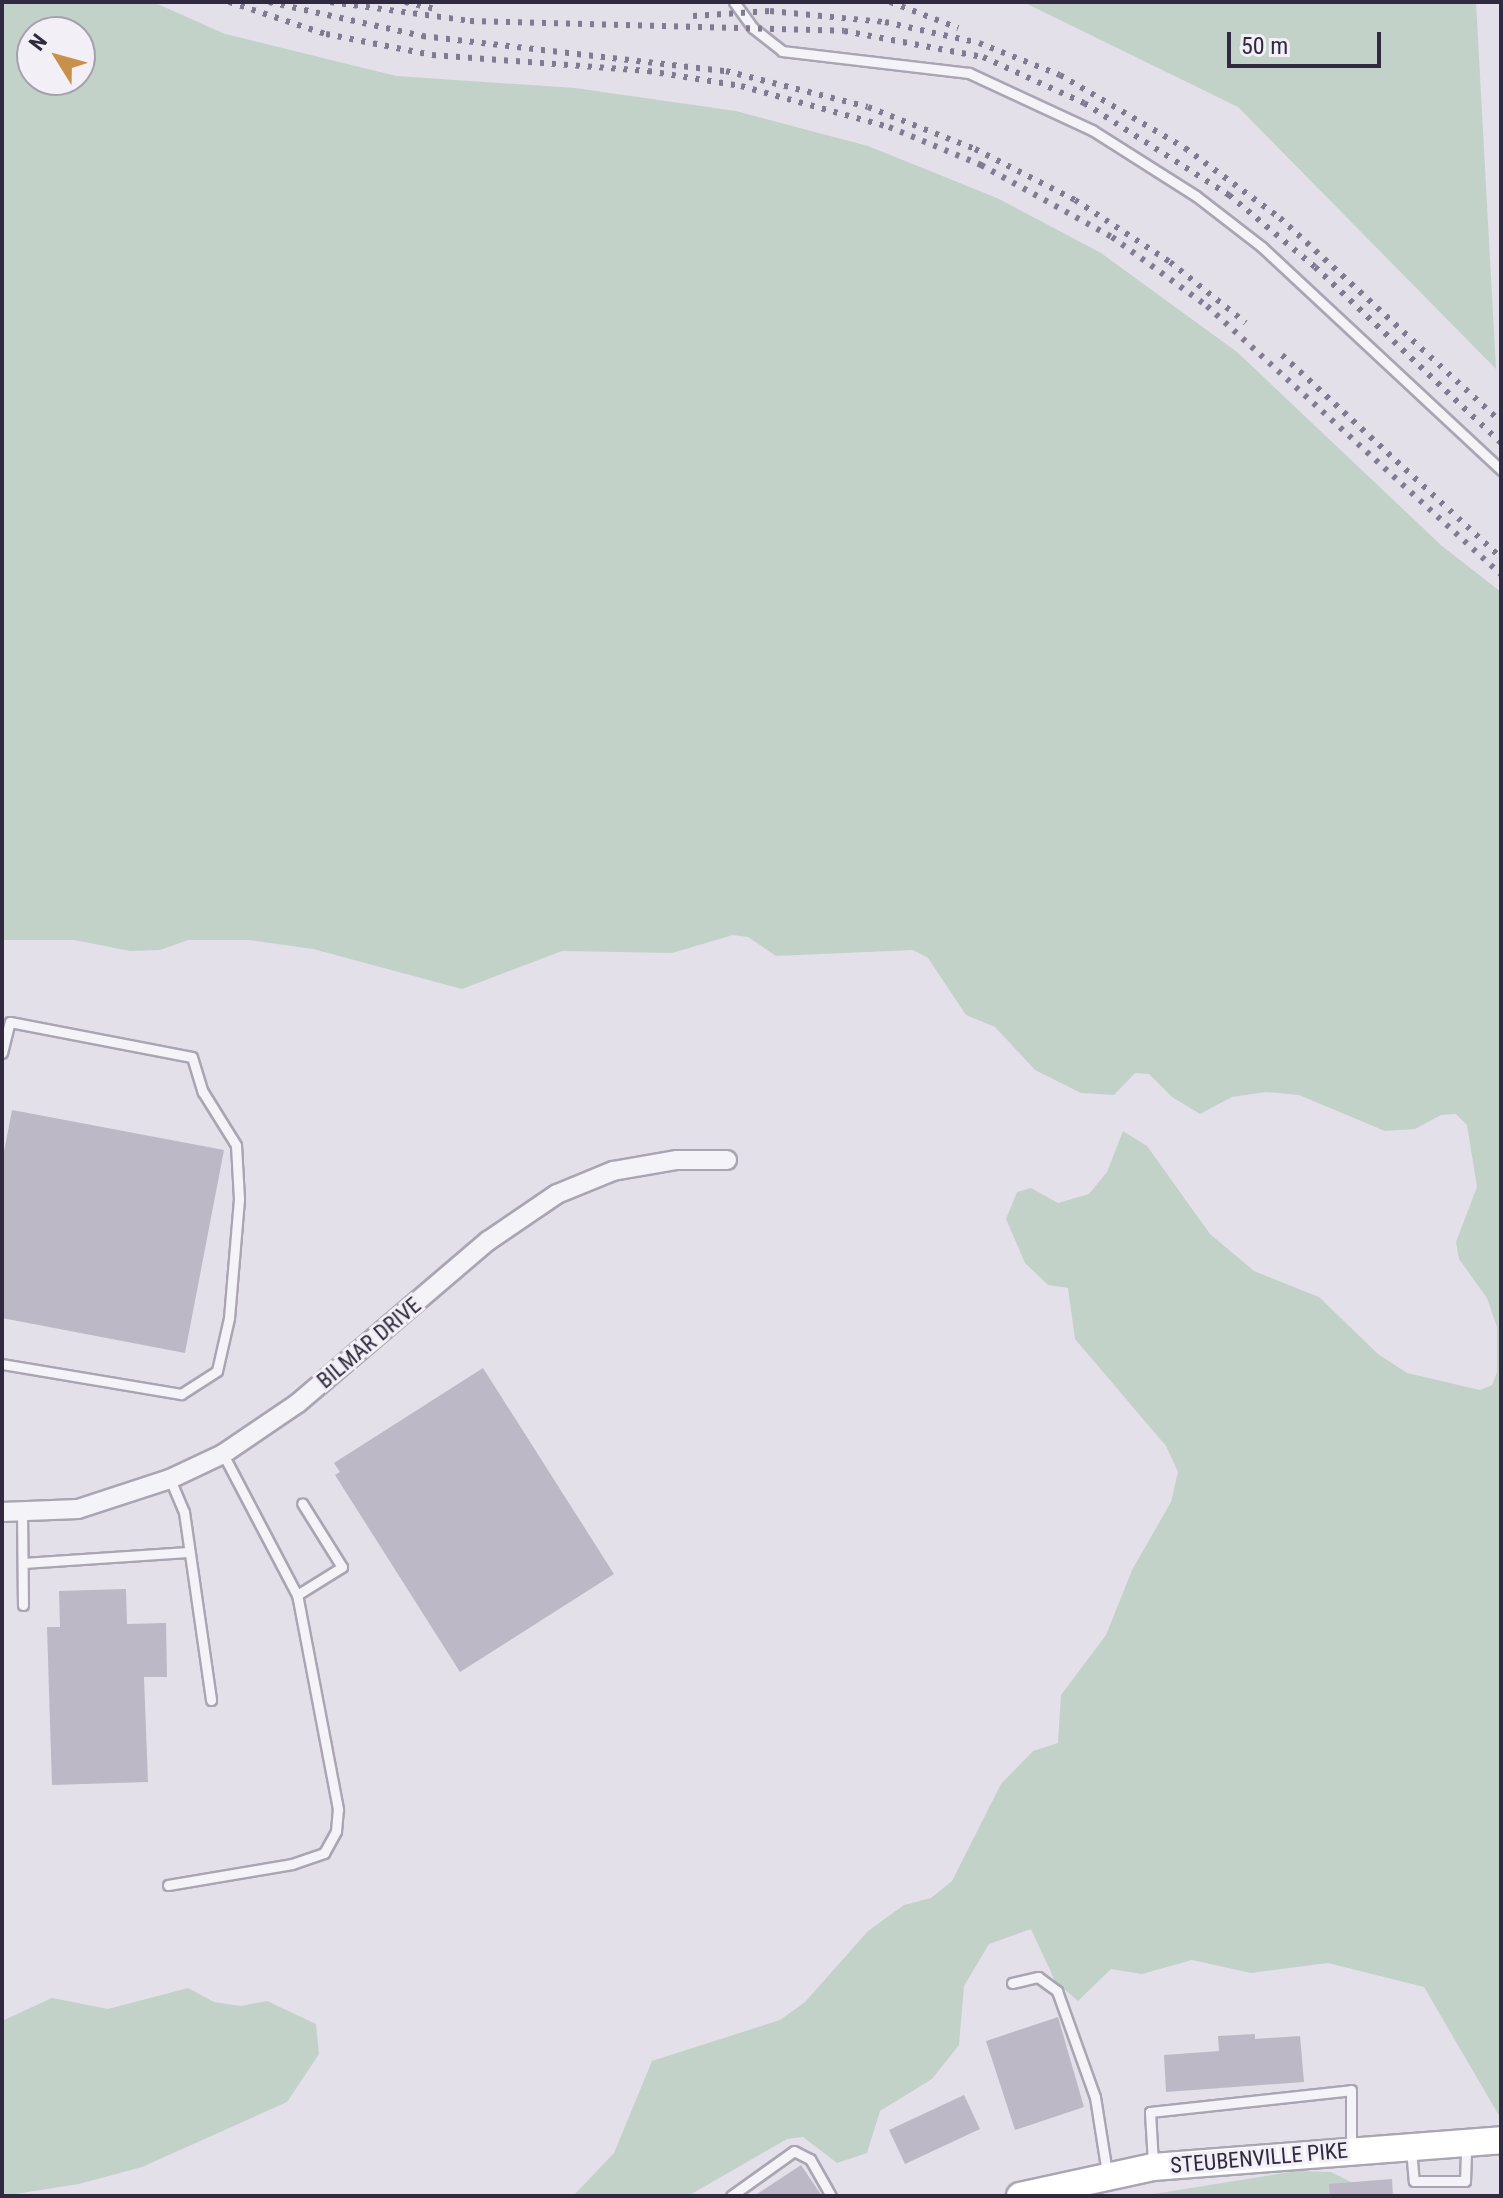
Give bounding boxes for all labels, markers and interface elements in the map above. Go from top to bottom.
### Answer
north arrow [16,16,96,96]
scale bar [1231,16,1385,66]
text: N [24,30,52,55]
text: 50 m [1241,32,1288,60]
street label: BILMAR DRIVE [312,1292,426,1394]
street label: STEUBENVILLE PIKE [1169,2137,1349,2179]

